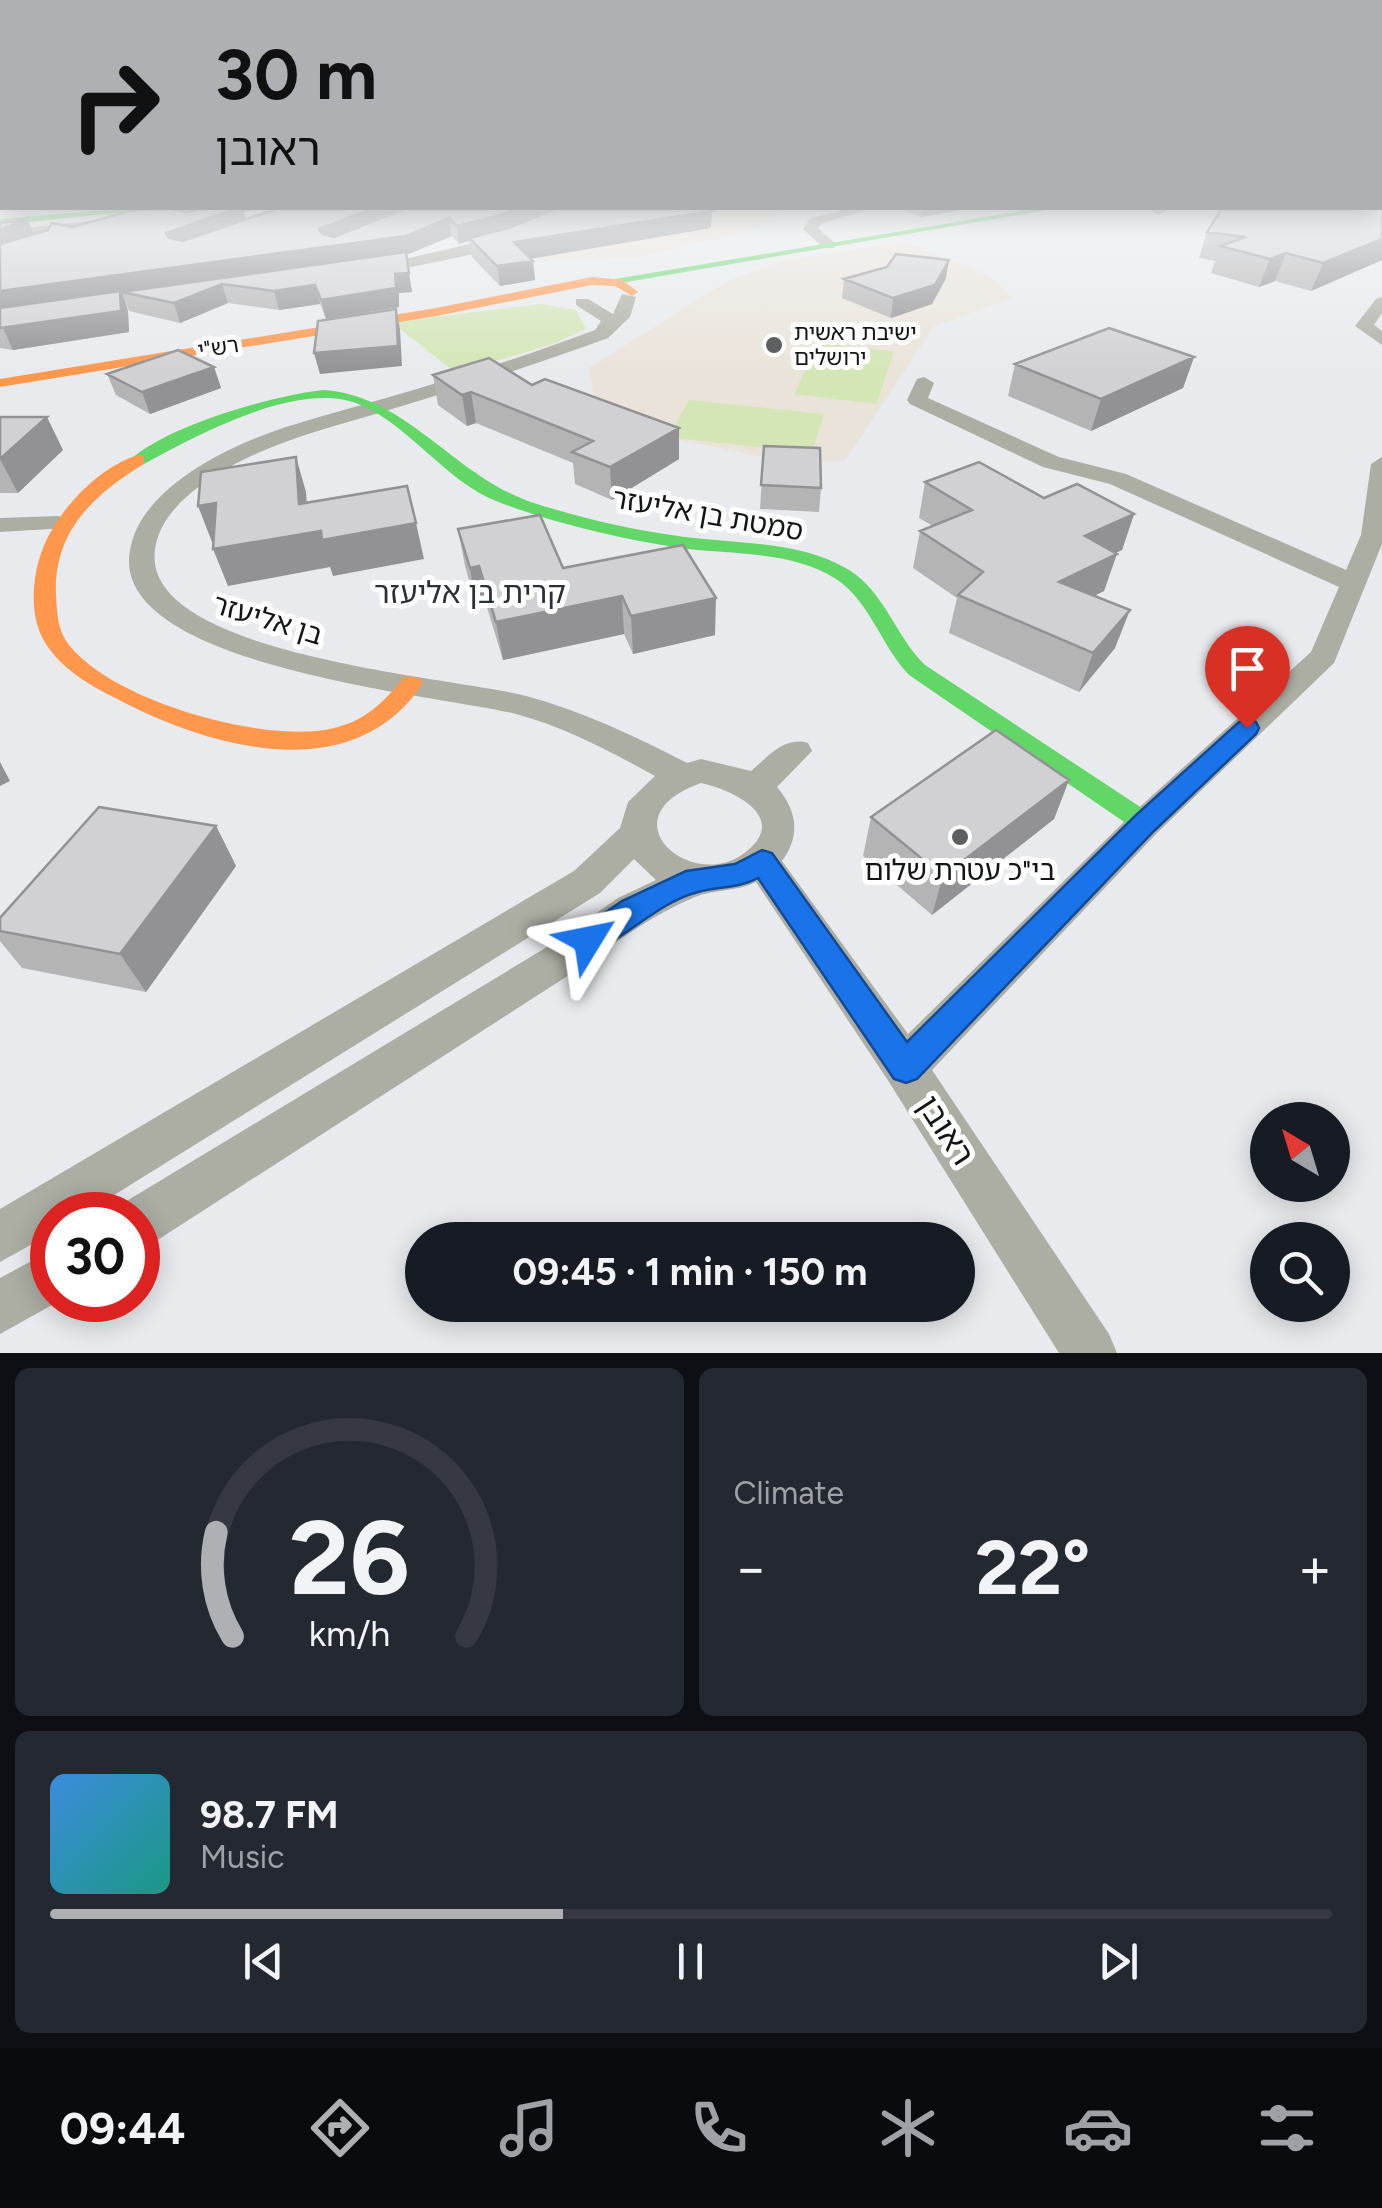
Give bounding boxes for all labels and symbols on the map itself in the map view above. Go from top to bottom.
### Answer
place label: ישיבת ראשית ירושלים [794,319,917,371]
street label: רש"י [196,331,240,364]
marker: ישיבת ראשית ירושלים [763,334,785,356]
street label: סמטת בן אליעזר [610,480,806,548]
district label: קרית בן אליעזר [374,574,566,611]
street label: בן אליעזר [209,586,327,652]
pin [1205,626,1290,729]
marker: בי"כ עטרת שלום [949,826,971,848]
place label: בי"כ עטרת שלום [865,853,1055,887]
position arrow [536,888,640,992]
street label: ראובן [910,1088,982,1172]
north arrow [1250,1102,1350,1202]
speed limit sign: 30 [30,1192,160,1322]

